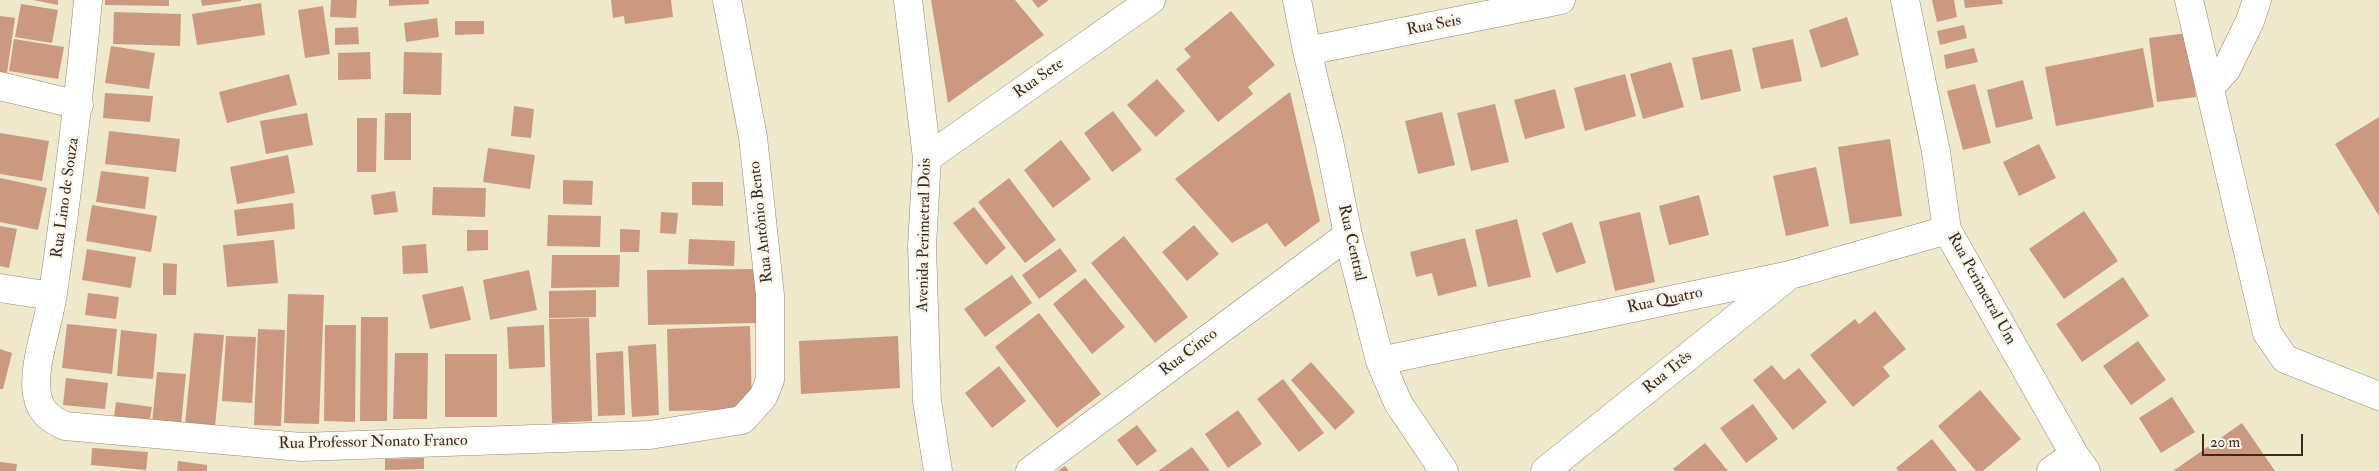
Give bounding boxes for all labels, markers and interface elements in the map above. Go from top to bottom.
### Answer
street label: Rua Seis [1405,11,1463,41]
street label: Rua Sete [1010,55,1068,103]
street label: Rua Lino de Souza [48,136,84,260]
street label: Avenida Perimetral Dois [914,158,936,312]
street label: Rua Antônio Bento [746,160,778,284]
street label: Rua Central [1333,203,1369,283]
street label: Rua Perimetral Um [1942,230,2020,348]
street label: Rua Quatro [1626,284,1704,318]
street label: Rua Cinco [1156,325,1222,381]
street label: Rua Três [1640,347,1696,399]
scale bar [2204,424,2305,456]
street label: Rua Professor Nonato Franco [278,432,468,454]
text: 20 m [2210,433,2240,452]

